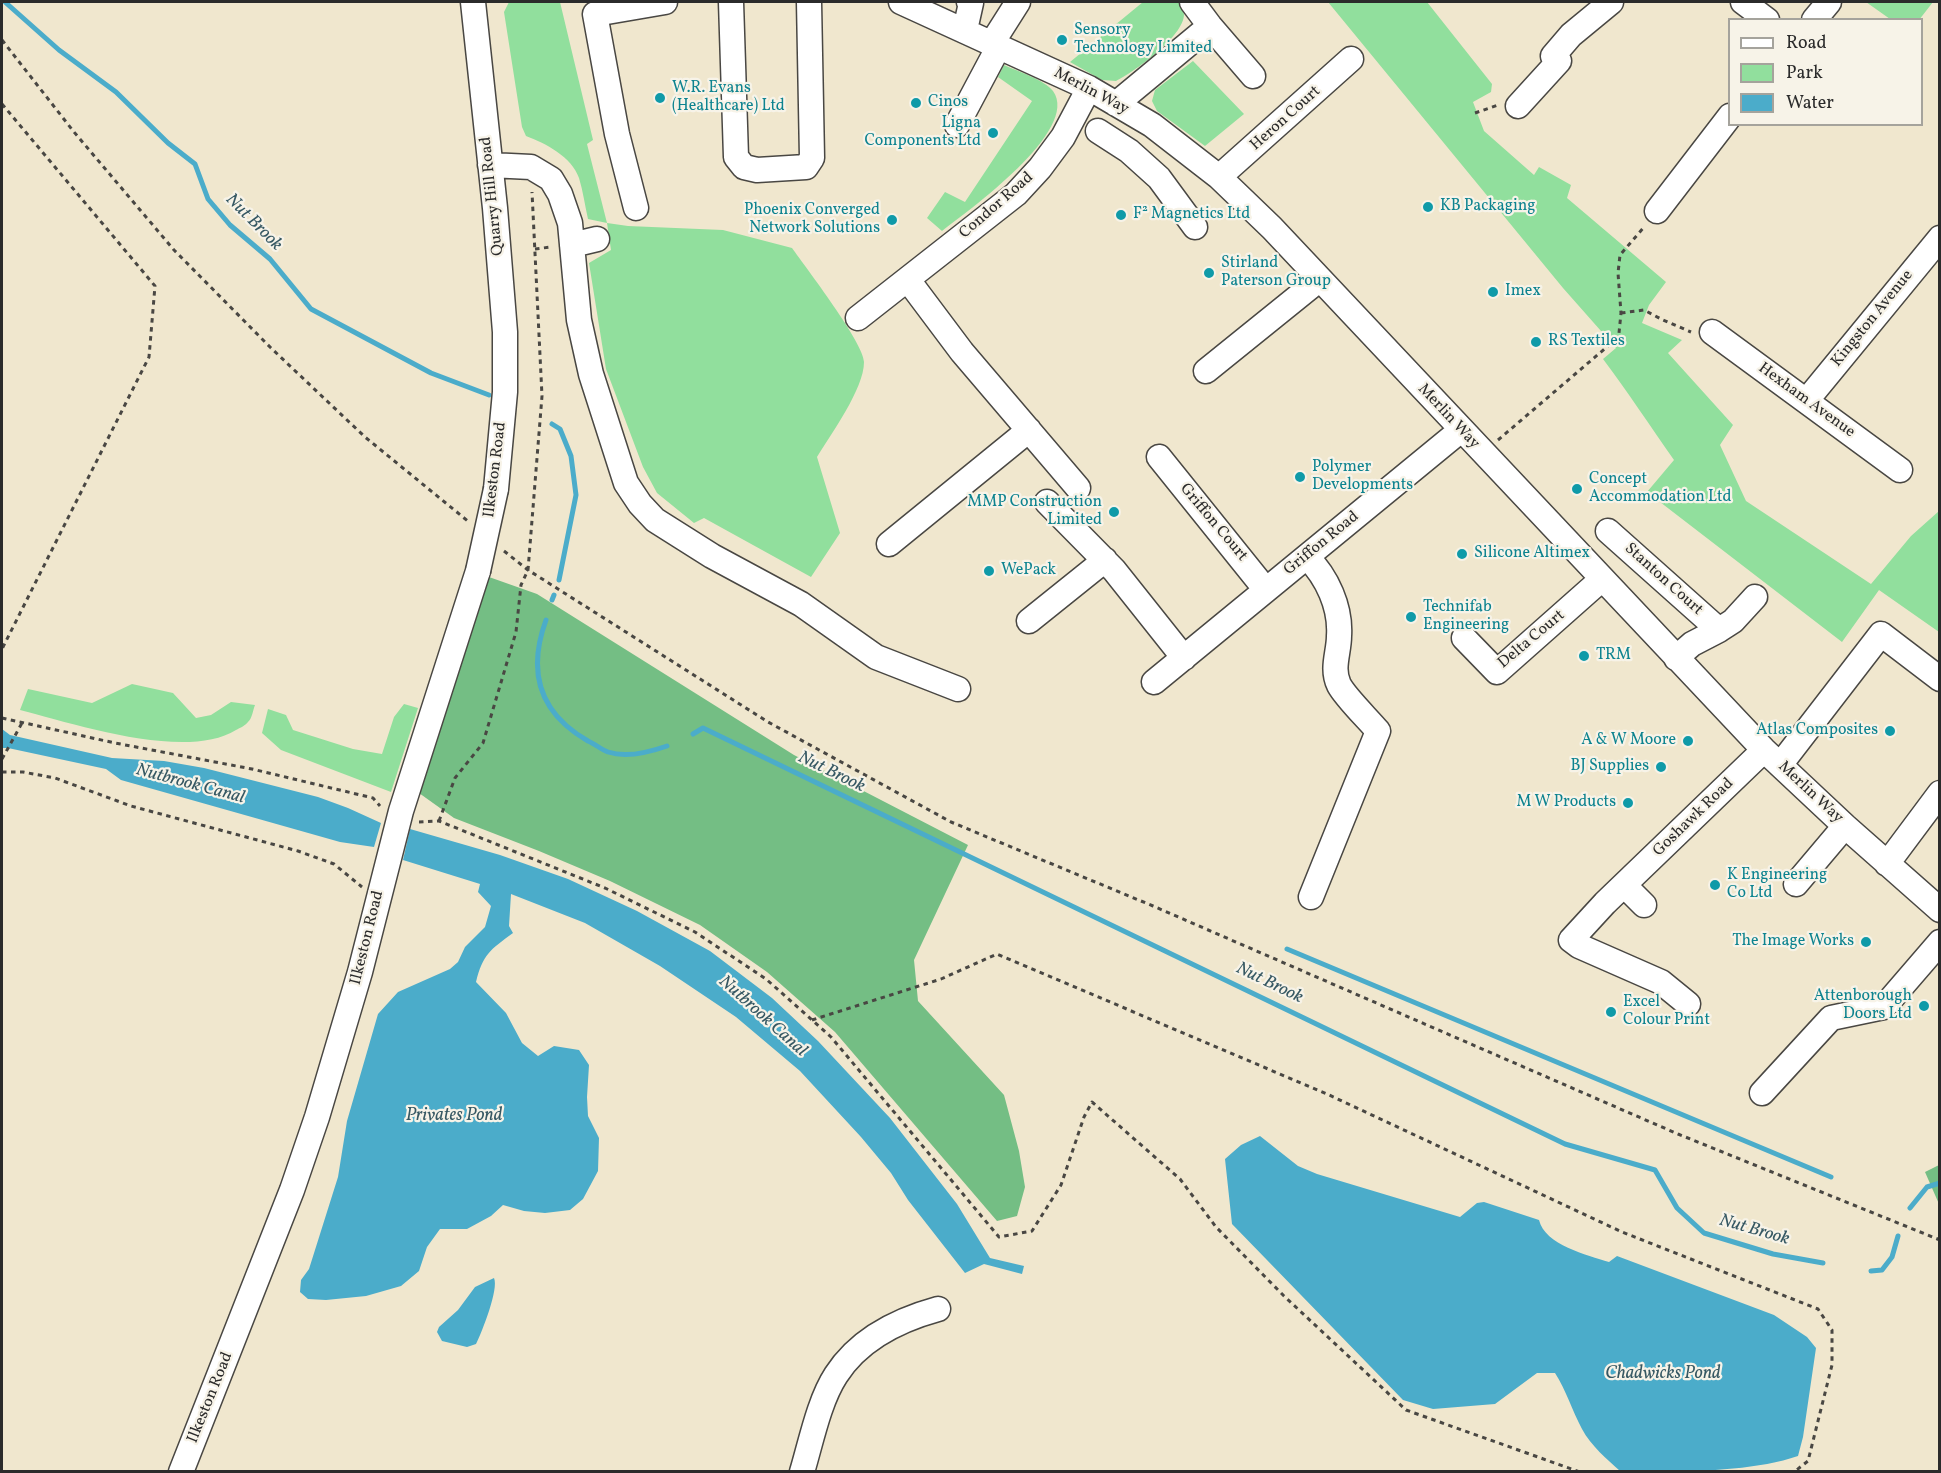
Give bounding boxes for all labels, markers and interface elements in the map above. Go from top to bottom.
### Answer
legend [1728,18,1923,126]
place label: Sensory Technology Limited [1074,21,1212,59]
text: Road [1786,31,1827,56]
marker: Sensory Technology Limited [1055,33,1069,47]
text: Park [1786,61,1823,86]
street label: Merlin Way [1050,64,1132,120]
place label: W.R. Evans (Healthcare) Ltd [672,79,785,117]
street label: Heron Court [1247,82,1325,156]
marker: W.R. Evans (Healthcare) Ltd [653,91,667,105]
text: Water [1786,91,1834,116]
place label: Cinos [928,93,968,113]
marker: Cinos [909,96,923,110]
place label: Ligna Components Ltd [864,114,981,152]
marker: Ligna Components Ltd [986,126,1000,140]
street label: Quarry Hill Road [477,135,509,257]
street label: Condor Road [956,169,1038,243]
water label: Nut Brook [220,190,286,256]
place label: KB Packaging [1440,197,1535,217]
marker: KB Packaging [1421,200,1435,214]
place label: Phoenix Converged Network Solutions [744,201,880,239]
place label: F² Magnetics Ltd [1133,205,1250,225]
marker: F² Magnetics Ltd [1114,208,1128,222]
marker: Phoenix Converged Network Solutions [885,213,899,227]
place label: Stirland Paterson Group [1221,254,1331,292]
marker: Stirland Paterson Group [1202,266,1216,280]
street label: Kingston Avenue [1828,267,1918,371]
place label: Imex [1505,282,1541,302]
marker: Imex [1486,285,1500,299]
place label: RS Textiles [1548,332,1625,352]
marker: RS Textiles [1529,335,1543,349]
street label: Hexham Avenue [1754,359,1858,443]
street label: Merlin Way [1413,380,1483,454]
street label: Ilkeston Road [481,421,511,519]
place label: Polymer Developments [1312,458,1413,496]
marker: Polymer Developments [1293,470,1307,484]
place label: Concept Accommodation Ltd [1589,470,1731,508]
street label: Griffon Court [1175,480,1251,566]
marker: Concept Accommodation Ltd [1570,482,1584,496]
place label: MMP Construction Limited [967,493,1102,531]
marker: MMP Construction Limited [1107,505,1121,519]
street label: Griffon Road [1281,508,1363,580]
street label: Stanton Court [1620,540,1706,620]
place label: Silicone Altimex [1474,544,1590,564]
marker: Silicone Altimex [1455,547,1469,561]
place label: WePack [1001,561,1056,581]
marker: WePack [982,564,996,578]
place label: Technifab Engineering [1423,598,1509,636]
street label: Delta Court [1495,607,1569,673]
marker: Technifab Engineering [1404,610,1418,624]
place label: TRM [1596,646,1631,666]
marker: TRM [1577,649,1591,663]
place label: Atlas Composites [1756,721,1878,741]
marker: Atlas Composites [1883,724,1897,738]
place label: A & W Moore [1581,731,1676,751]
marker: A & W Moore [1681,734,1695,748]
water label: Nut Brook [794,747,868,799]
place label: BJ Supplies [1571,757,1649,777]
street label: Merlin Way [1773,758,1847,828]
water label: Nutbrook Canal [133,760,247,810]
marker: BJ Supplies [1654,760,1668,774]
street label: Goshawk Road [1650,775,1738,861]
place label: M W Products [1516,793,1616,813]
marker: M W Products [1621,796,1635,810]
place label: K Engineering Co Ltd [1727,866,1827,904]
marker: K Engineering Co Ltd [1708,878,1722,892]
street label: Ilkeston Road [347,889,389,987]
place label: The Image Works [1732,932,1854,952]
marker: The Image Works [1859,935,1873,949]
water label: Nut Brook [1232,958,1306,1010]
water label: Nutbrook Canal [713,972,811,1062]
place label: Attenborough Doors Ltd [1814,987,1912,1025]
place label: Excel Colour Print [1623,993,1710,1031]
marker: Attenborough Doors Ltd [1917,999,1931,1013]
marker: Excel Colour Print [1604,1005,1618,1019]
water label: Privates Pond [406,1106,502,1128]
water label: Nut Brook [1716,1211,1792,1251]
street label: Ilkeston Road [184,1350,238,1446]
water label: Chadwicks Pond [1605,1364,1721,1386]

